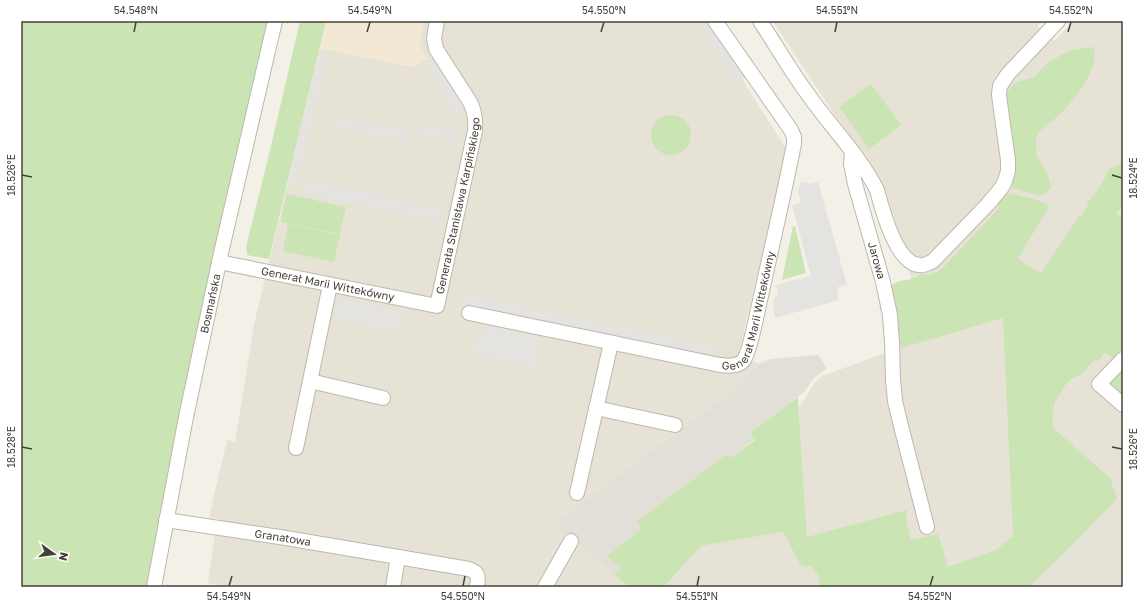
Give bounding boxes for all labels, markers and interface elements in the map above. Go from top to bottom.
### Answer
text: 54.548°N [114,4,158,16]
text: 54.549°N [348,4,392,16]
text: 54.550°N [582,4,626,16]
text: 54.551°N [816,4,858,16]
text: 54.552°N [1049,4,1093,16]
street label: Generała Stanisława Karpińskiego [433,117,481,295]
text: 18.526°E [5,154,17,196]
text: 18.524°E [1127,157,1139,199]
street label: Jarowa [866,240,889,280]
street label: Generał Marii Wittekówny [721,250,777,372]
street label: Generał Marii Wittekówny [260,264,396,303]
street label: Bosmańska [197,272,222,334]
text: 18.528°E [5,426,17,468]
text: 18.526°E [1127,428,1139,470]
street label: Granatowa [254,526,312,548]
north arrow [34,534,74,574]
text: N [57,551,72,562]
text: 54.549°N [207,590,251,602]
text: 54.550°N [441,590,485,602]
text: 54.551°N [676,590,718,602]
text: 54.552°N [908,590,952,602]

